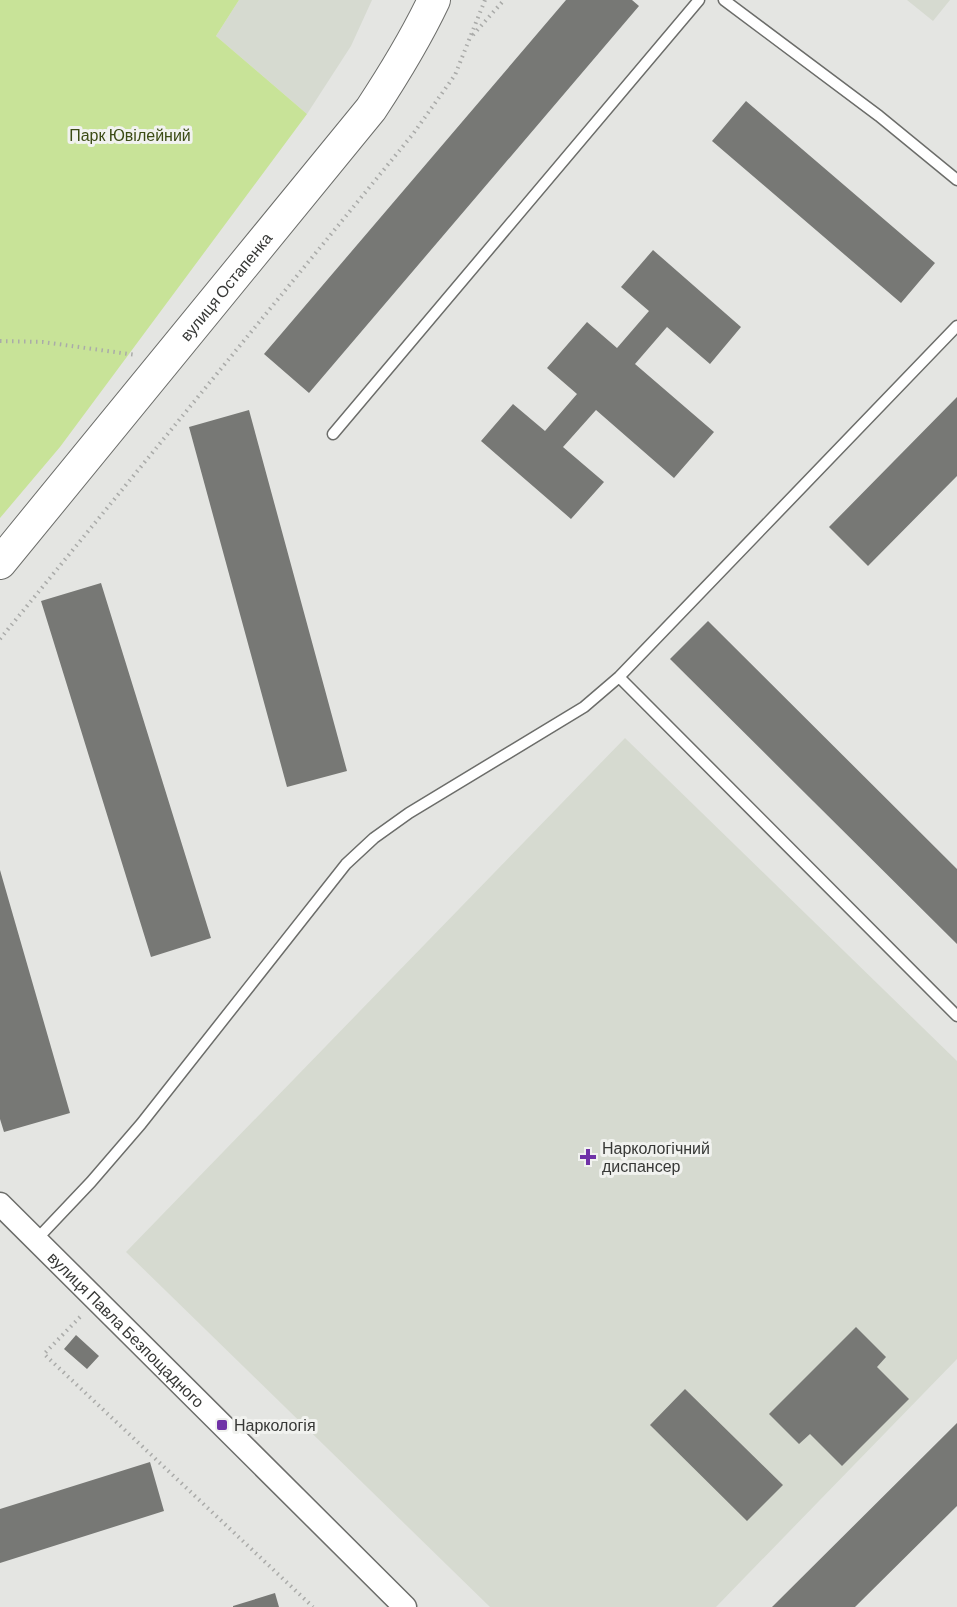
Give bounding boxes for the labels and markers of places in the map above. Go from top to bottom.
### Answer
place label: Наркологічний диспансер [602,1138,710,1175]
marker: Наркологічний диспансер [579,1148,597,1166]
place label: Наркологія [234,1415,316,1434]
marker: Наркологія [215,1418,229,1432]

